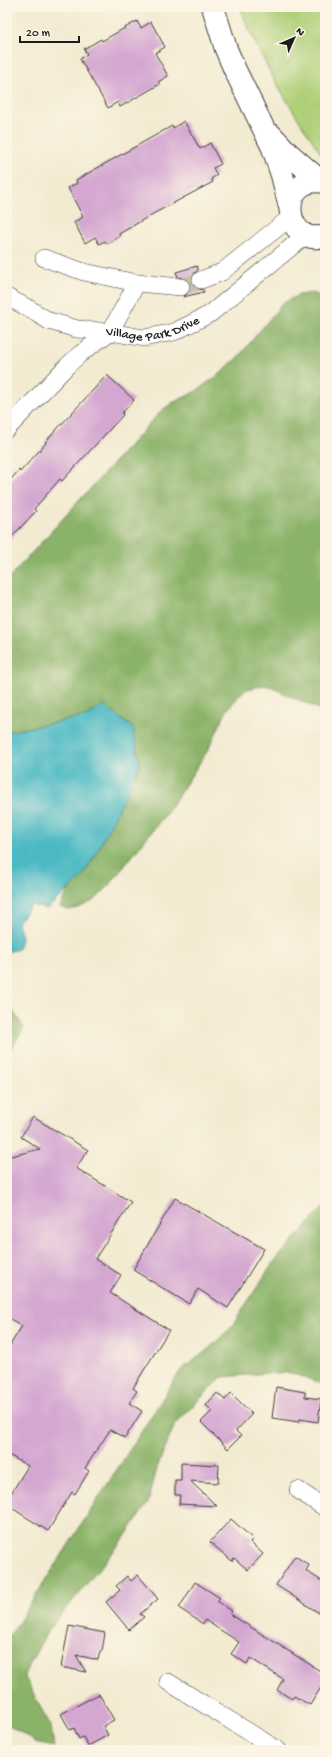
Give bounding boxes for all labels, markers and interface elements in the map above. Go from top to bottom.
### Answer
scale bar [20,18,79,44]
north arrow [274,18,314,58]
text: N [293,26,306,39]
text: 20 m [26,27,51,41]
street label: Village Park Drive [104,313,202,346]

